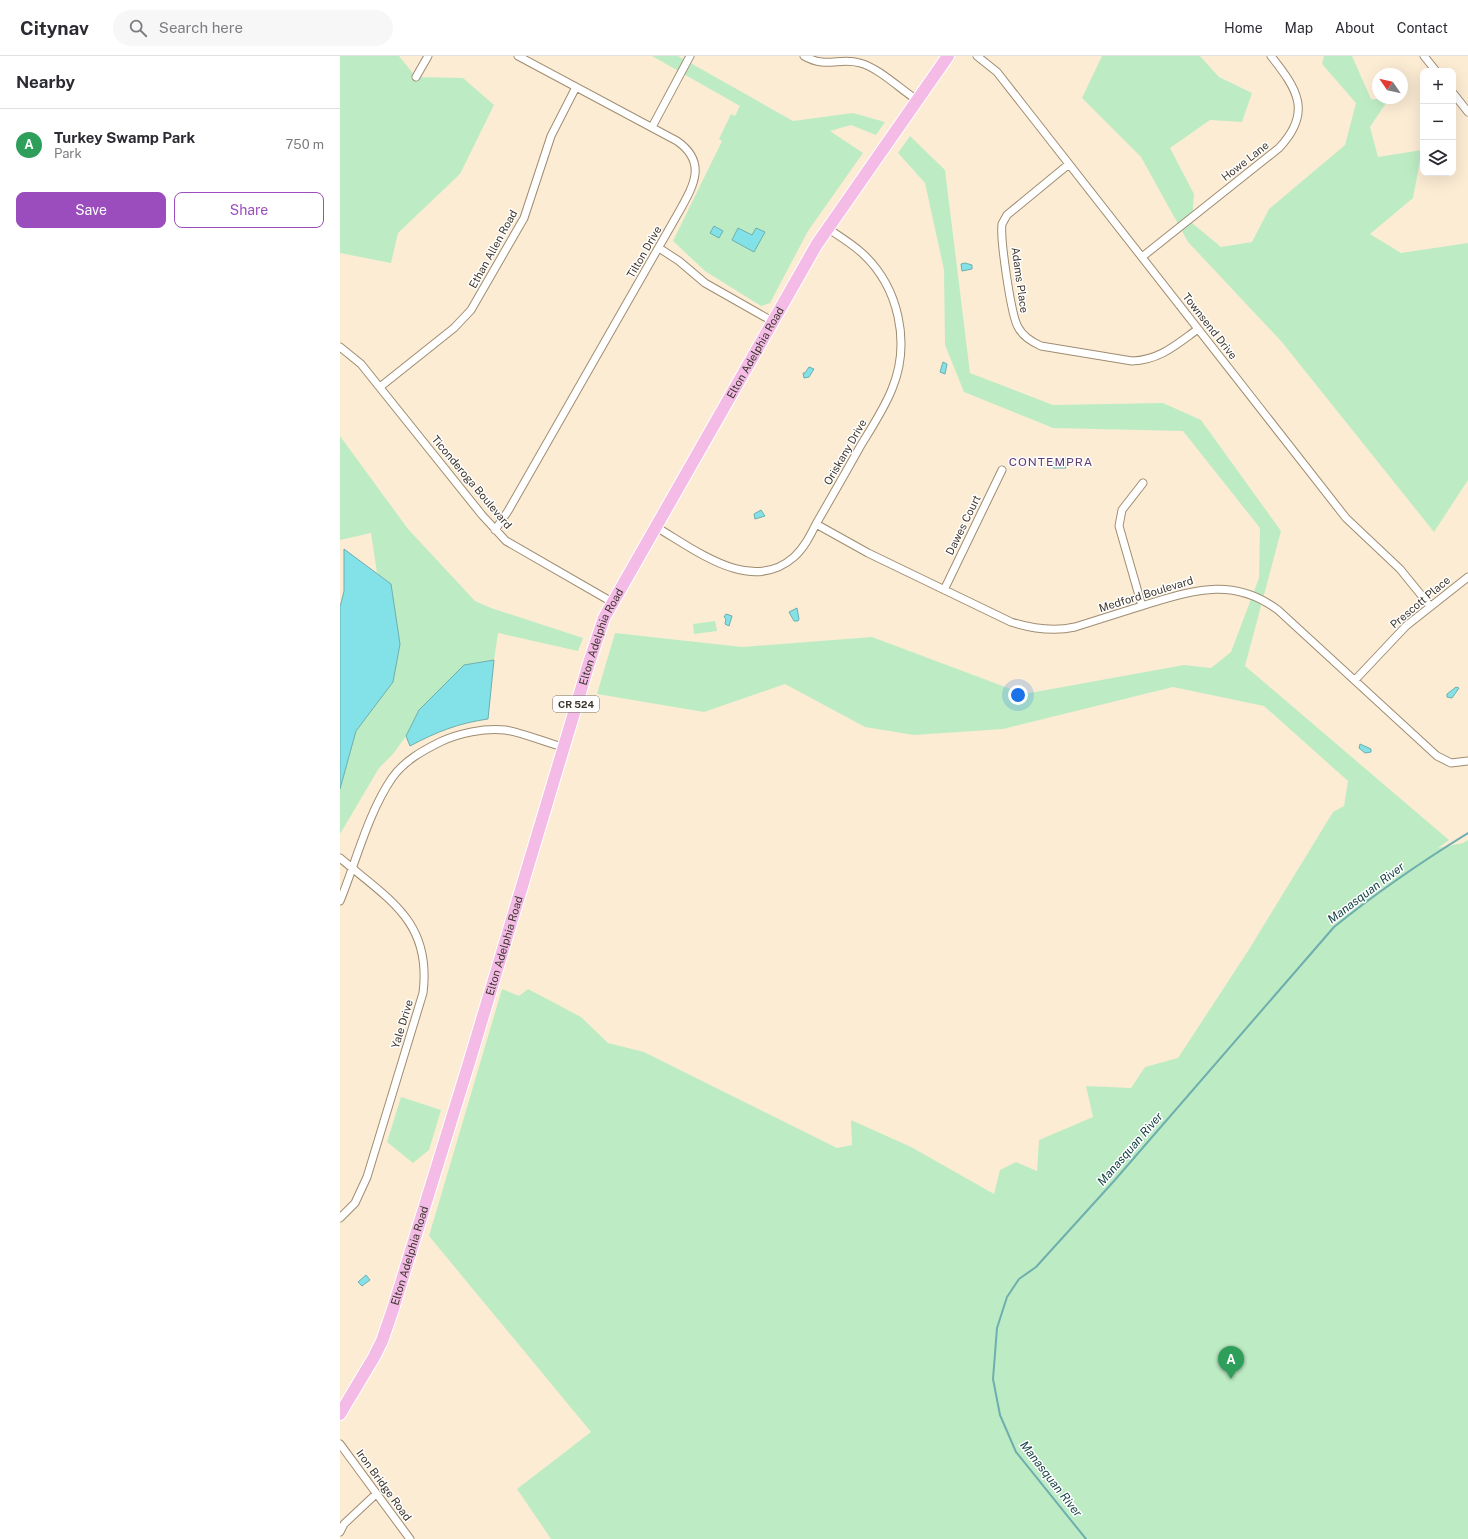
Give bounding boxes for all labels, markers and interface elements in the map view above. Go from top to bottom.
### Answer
search box [113,10,393,46]
text: Citynav [20,17,89,39]
icon: search [127,17,149,39]
text: Search here [159,19,243,36]
text: Home [1224,20,1263,36]
text: Map [1285,20,1313,36]
text: About [1335,20,1375,36]
text: Contact [1397,20,1448,36]
north arrow [1372,68,1408,104]
map controls [1420,68,1456,176]
button: + [1420,68,1456,104]
text: Nearby [16,72,75,92]
button: − [1420,104,1456,140]
text: Turkey Swamp Park [54,129,195,146]
text: A [24,137,34,152]
text: 750 m [286,137,324,152]
street label: Howe Lane [1219,139,1271,183]
button: layers [1420,140,1456,176]
text: Park [54,146,82,161]
button: Save [16,192,166,228]
button: Share [174,192,324,228]
street label: Ethan Allen Road [467,208,519,290]
street label: Tilton Drive [624,224,664,280]
street label: Adams Place [1009,246,1031,314]
street label: Townsend Drive [1180,291,1240,361]
street label: Elton Adelphia Road [724,305,786,400]
street label: Oriskany Drive [821,417,869,487]
street label: Ticonderoga Boulevard [430,433,514,531]
district label: CONTEMPRA [1009,455,1093,469]
street label: Dawes Court [943,493,983,557]
street label: Medford Boulevard [1097,574,1195,614]
street label: Prescott Place [1388,574,1452,630]
street label: Elton Adelphia Road [577,586,626,687]
your location [1008,685,1028,705]
road number: CR 524 [553,696,599,712]
water label: Manasquan River [1325,859,1408,926]
street label: Elton Adelphia Road [484,895,525,997]
street label: Yale Drive [389,998,415,1050]
water label: Manasquan River [1094,1109,1166,1188]
street label: Elton Adelphia Road [389,1204,430,1307]
pin: A [1218,1346,1244,1379]
water label: Manasquan River [1017,1438,1085,1520]
street label: Iron Bridge Road [354,1447,414,1523]

